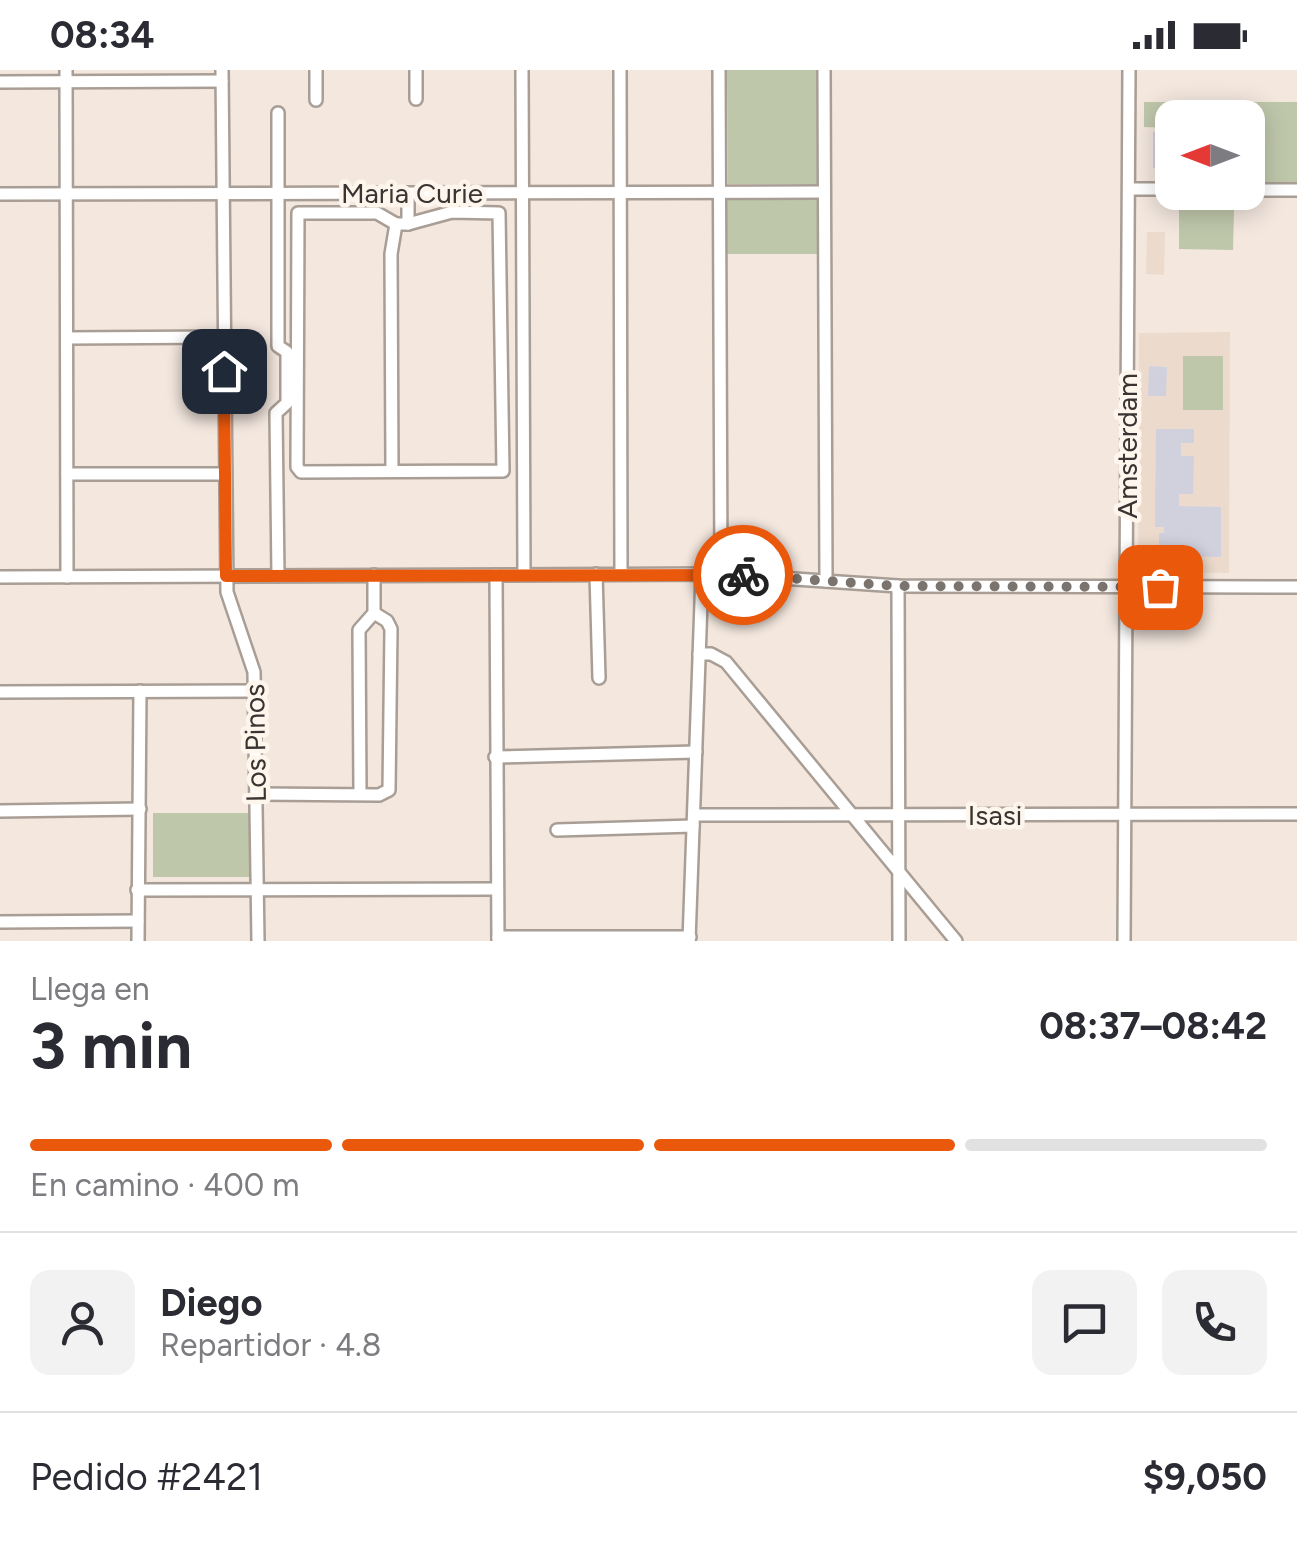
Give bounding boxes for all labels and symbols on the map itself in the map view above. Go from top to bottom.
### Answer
north arrow [1155,100,1265,210]
street label: Maria Curie [341,176,483,210]
pin [182,329,267,414]
street label: Amsterdam [1110,373,1144,519]
courier [693,525,793,625]
pin [1118,545,1203,630]
street label: Los Pinos [237,684,273,802]
street label: Isasi [968,798,1022,832]

